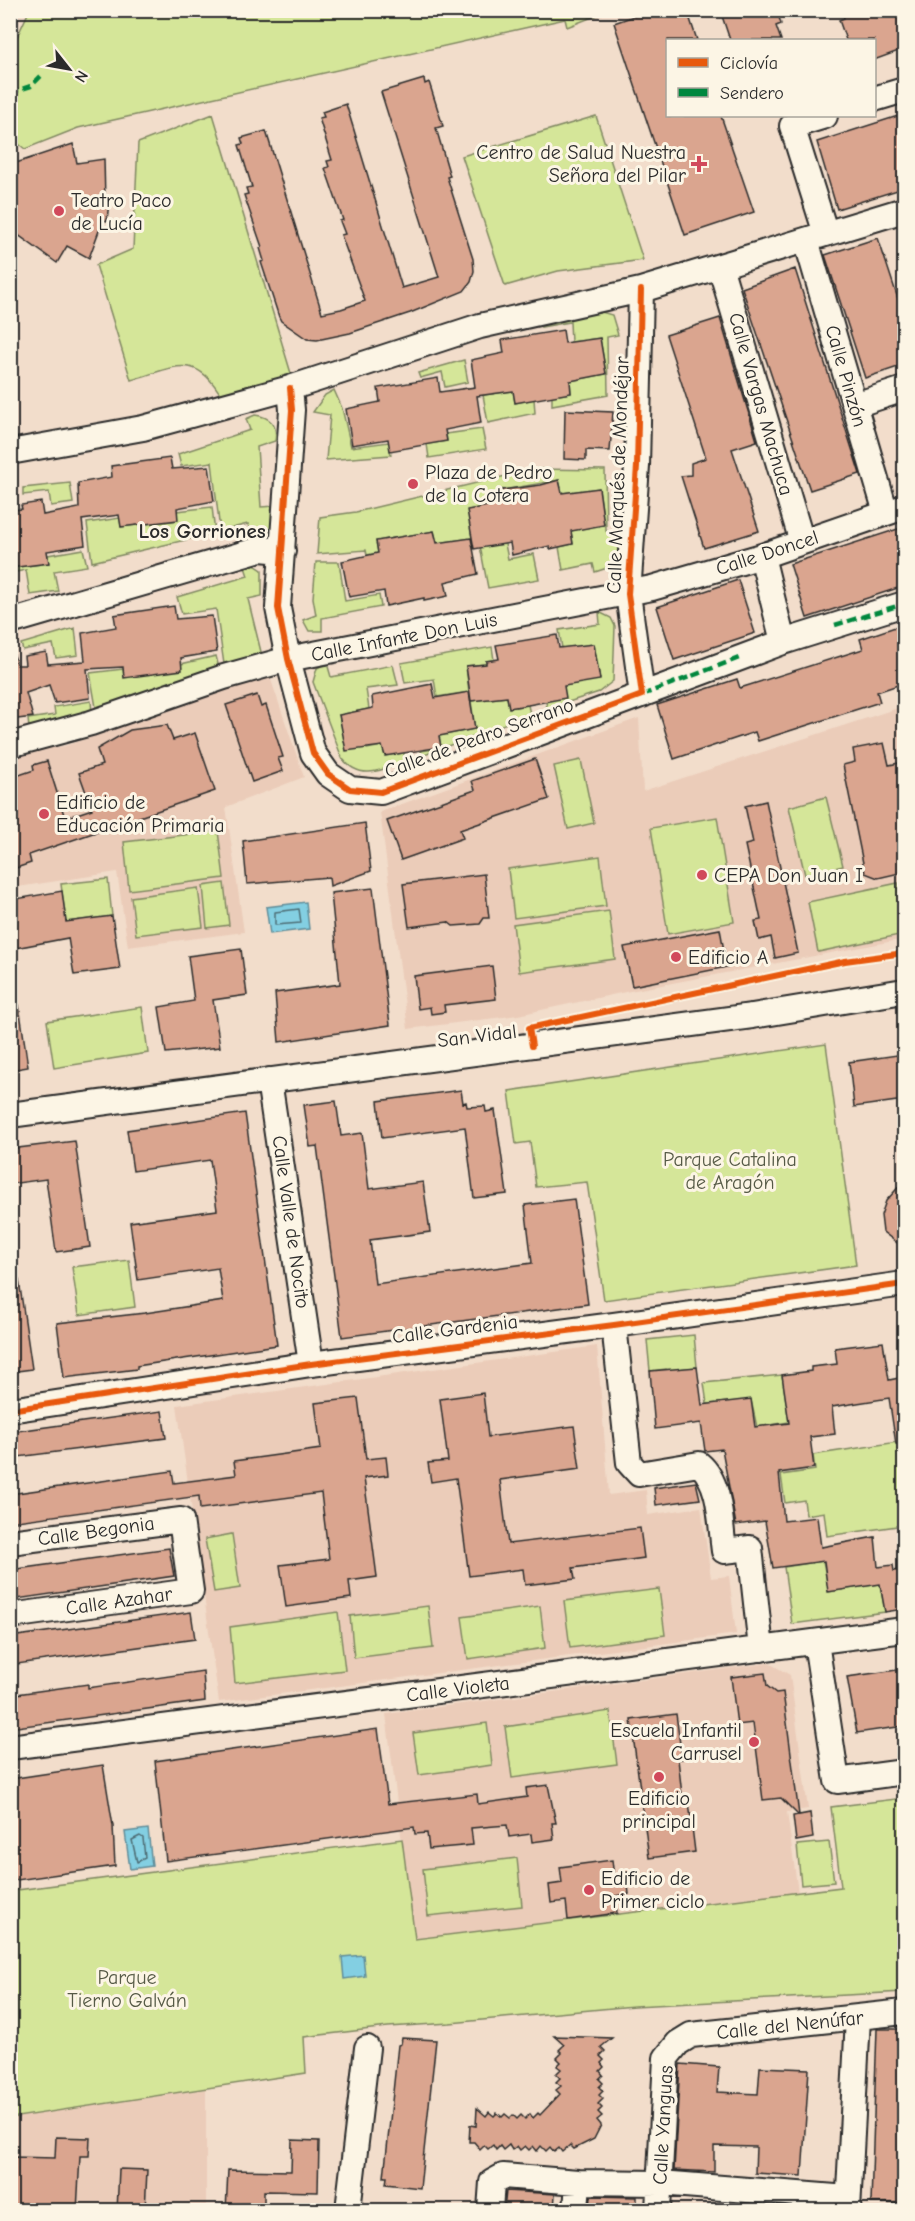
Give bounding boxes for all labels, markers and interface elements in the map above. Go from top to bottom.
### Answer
north arrow [39,39,99,99]
legend [666,39,876,117]
text: Ciclovía [720,53,778,74]
text: N [71,67,91,85]
text: Sendero [720,83,784,104]
place label: Centro de Salud Nuestra Señora del Pilar [476,141,686,187]
marker: Centro de Salud Nuestra Señora del Pilar [690,155,708,173]
place label: Teatro Paco de Lucía [71,189,172,235]
marker: Teatro Paco de Lucía [52,204,66,218]
street label: Calle Vargas Machuca [724,310,798,498]
street label: Calle Pinzón [821,322,871,430]
street label: Calle Marqués de Mondéjar [602,356,634,594]
place label: Plaza de Pedro de la Cotera [425,461,553,507]
marker: Plaza de Pedro de la Cotera [406,477,420,491]
district label: Los Gorriones [138,519,266,543]
street label: Calle Doncel [713,526,821,580]
street label: Calle Infante Don Luis [309,608,499,666]
street label: Calle de Pedro Serrano [381,693,577,783]
place label: Edificio de Educación Primaria [56,791,225,837]
marker: Edificio de Educación Primaria [37,807,51,821]
place label: CEPA Don Juan I [714,864,863,887]
marker: CEPA Don Juan I [695,868,709,882]
place label: Edificio A [688,946,769,969]
marker: Edificio A [669,950,683,964]
street label: San Vidal [436,1020,518,1052]
street label: Calle Valle de Nocito [267,1134,315,1310]
park label: Parque Catalina de Aragón [663,1148,797,1194]
street label: Calle Gardenia [391,1310,519,1348]
street label: Calle Begonia [36,1511,156,1551]
street label: Calle Azahar [64,1582,174,1620]
street label: Calle Violeta [405,1671,511,1707]
place label: Escuela Infantil Carrusel [610,1719,742,1765]
marker: Escuela Infantil Carrusel [747,1735,761,1749]
marker: Edificio principal [652,1770,666,1784]
place label: Edificio principal [622,1787,696,1833]
place label: Edificio de Primer ciclo [601,1867,705,1913]
marker: Edificio de Primer ciclo [582,1883,596,1897]
park label: Parque Tierno Galván [67,1966,187,2012]
street label: Calle del Nenúfar [715,2006,865,2044]
street label: Calle Yanguas [648,2065,678,2185]

